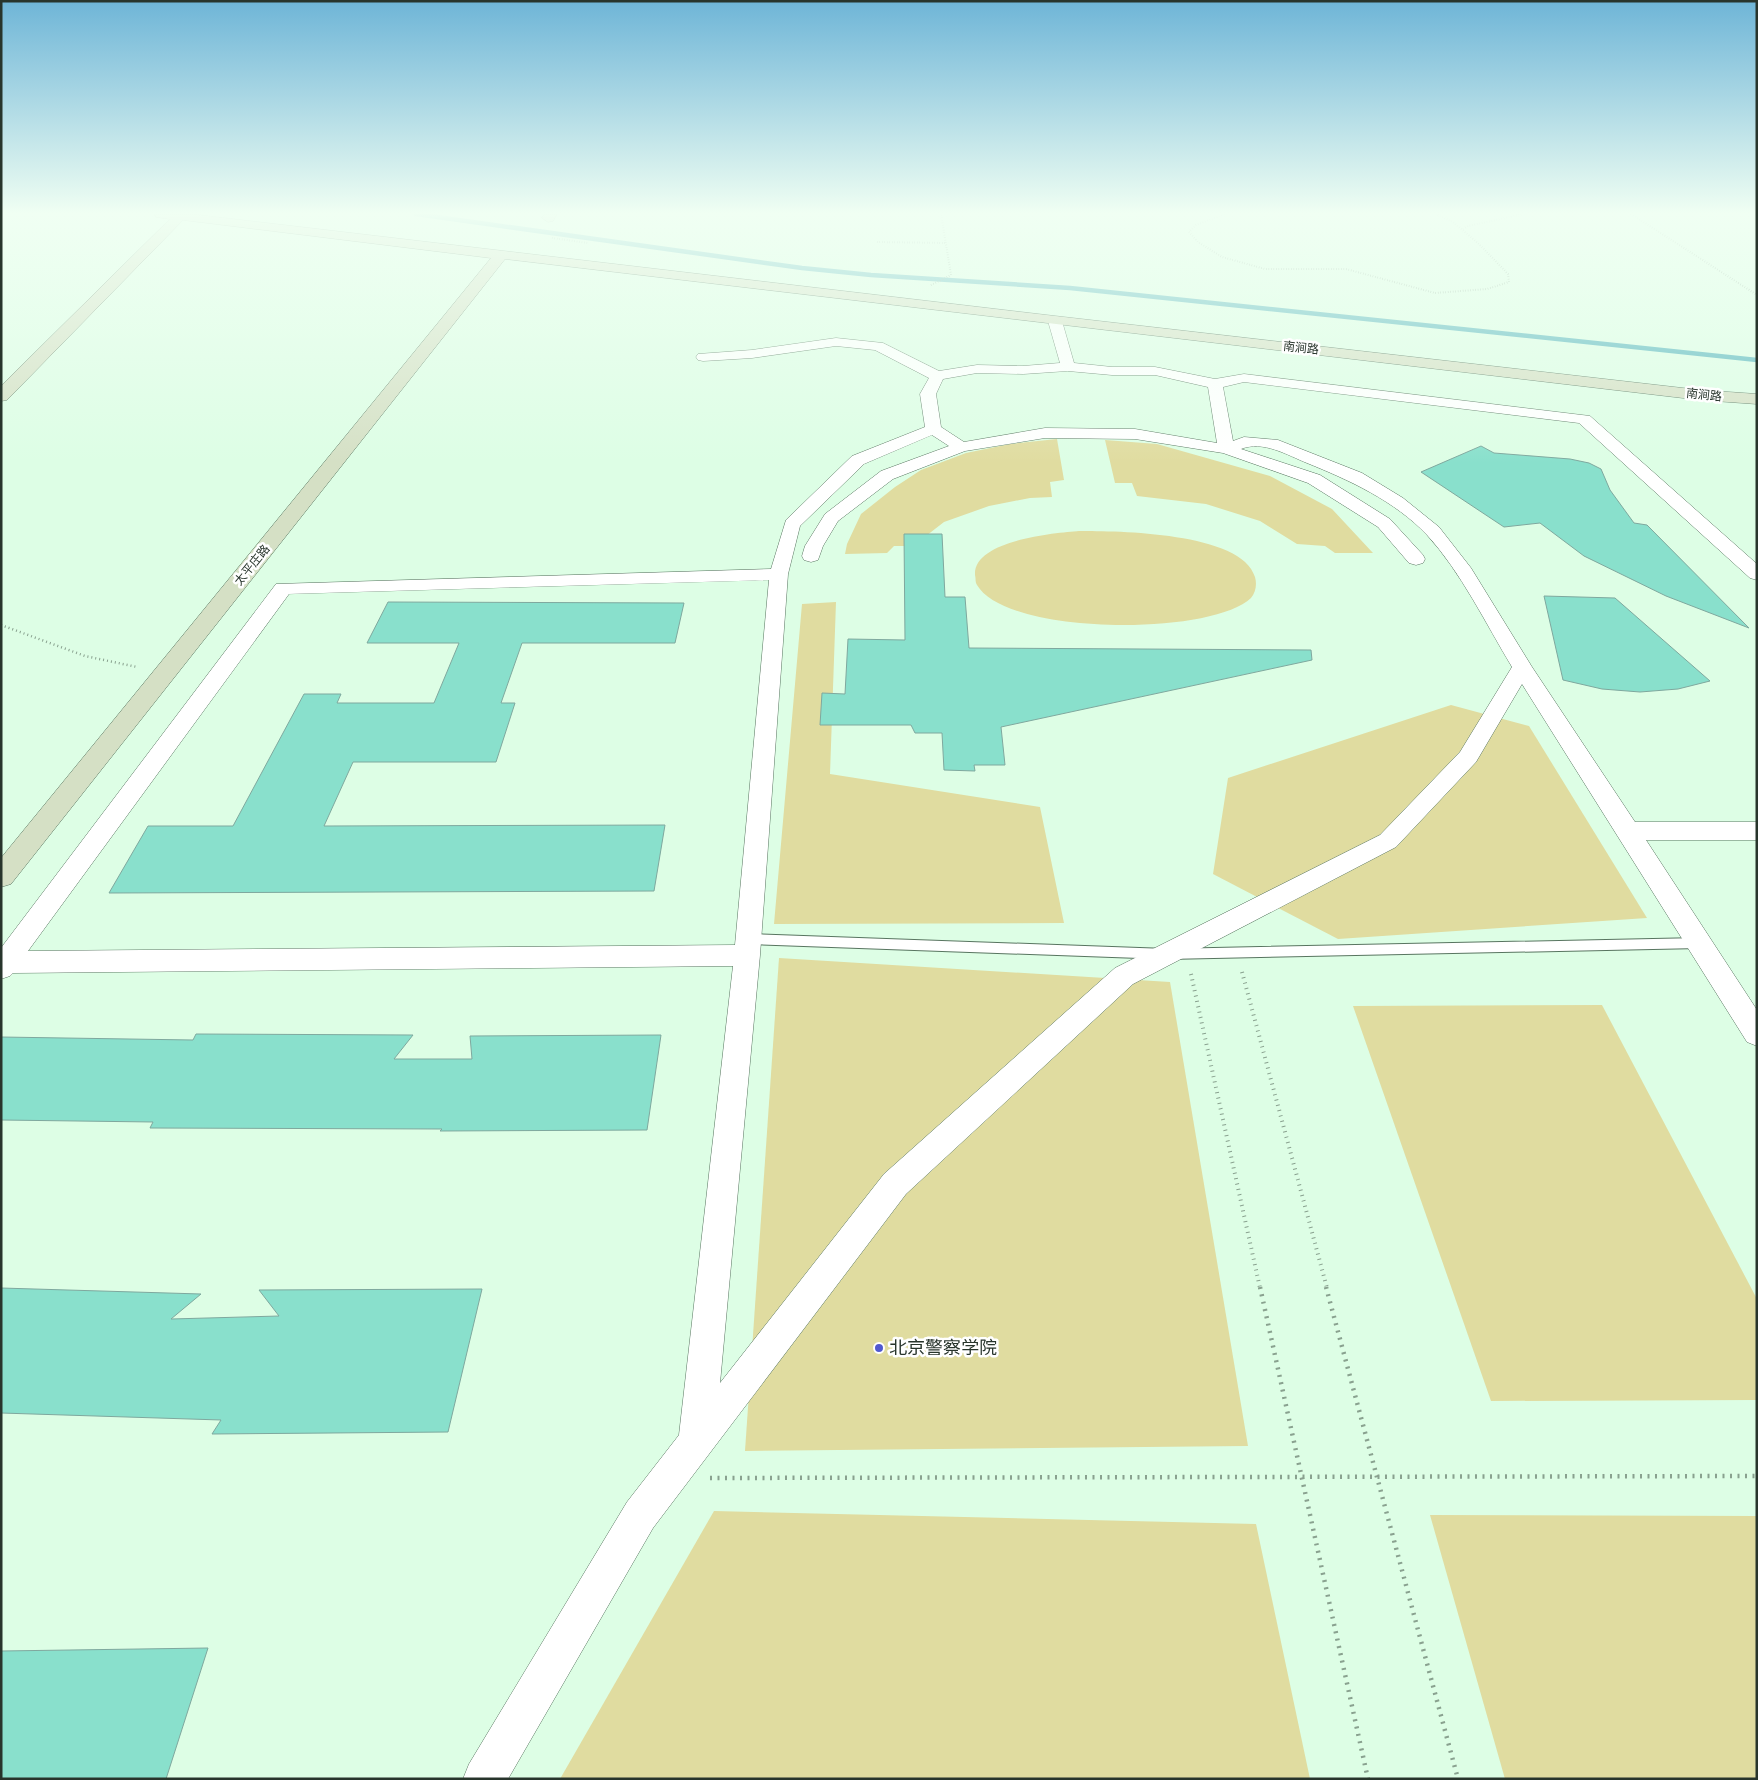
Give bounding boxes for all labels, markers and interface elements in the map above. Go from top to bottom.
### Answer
street label: 南涧路 [1282,339,1320,357]
street label: 南涧路 [1685,386,1723,404]
street label: 太平庄路 [231,542,273,588]
place label: 北京警察学院 [889,1337,997,1359]
marker: 北京警察学院 [873,1342,885,1354]

